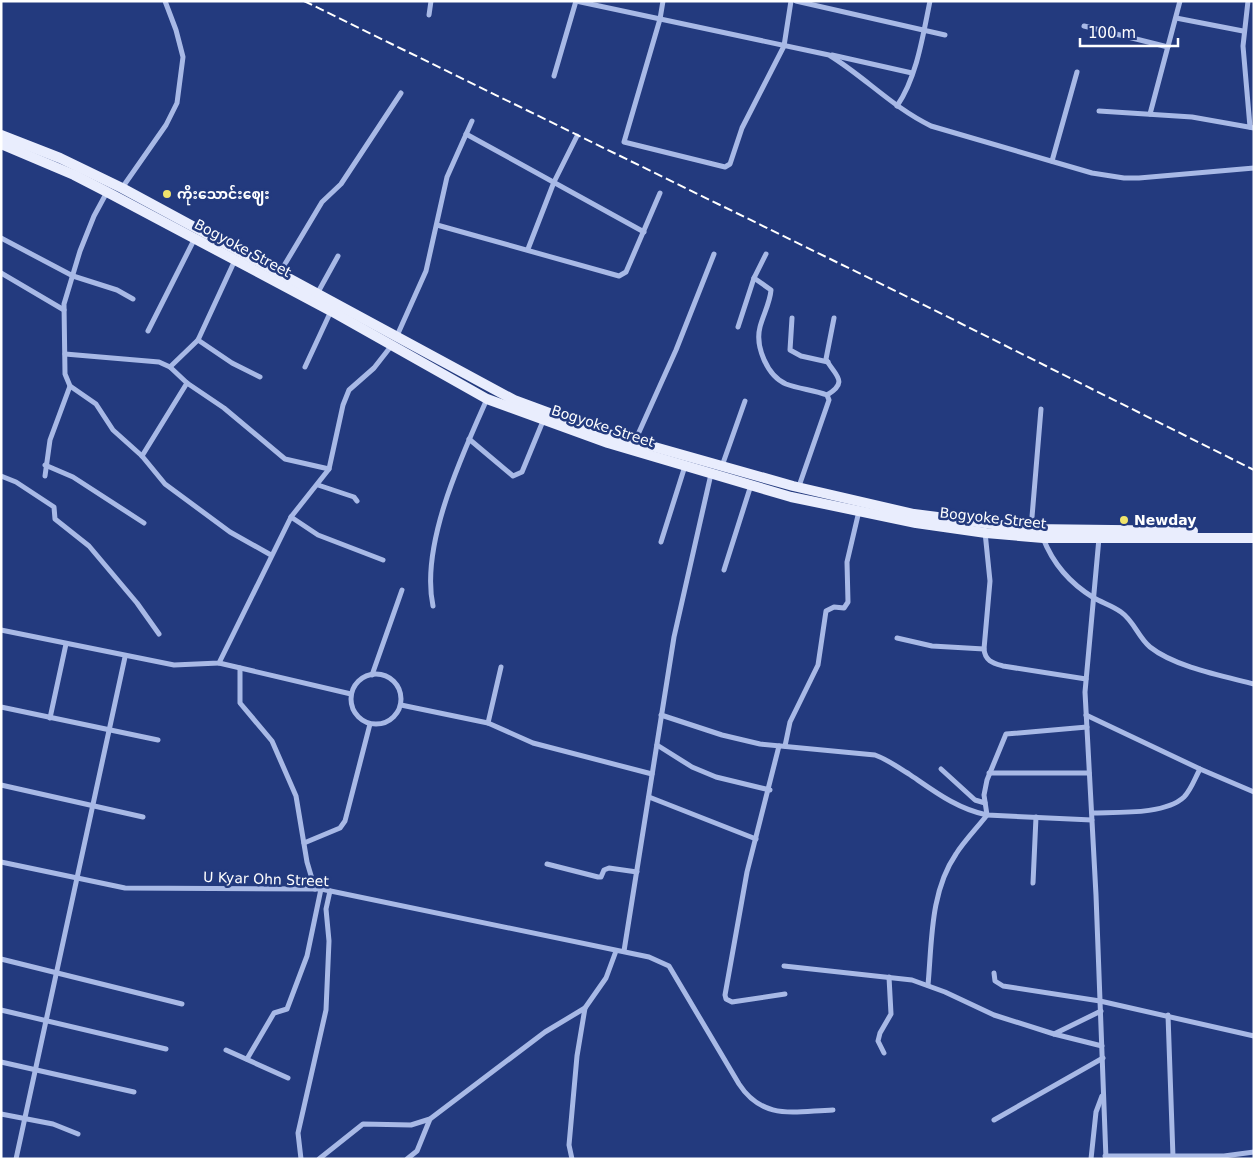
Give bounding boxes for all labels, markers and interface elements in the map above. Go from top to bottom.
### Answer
scale bar [1080,15,1178,47]
text: 100 m [1088,24,1136,42]
place label: ကိုးသောင်းဈေး [177,184,270,206]
marker: ကိုးသောင်းဈေး [161,188,173,200]
street label: Bogyoke Street [192,216,294,280]
street label: Bogyoke Street [550,402,657,450]
street label: Bogyoke Street [939,504,1048,532]
place label: Newday [1134,512,1196,528]
marker: Newday [1118,514,1130,526]
street label: U Kyar Ohn Street [203,869,330,889]

